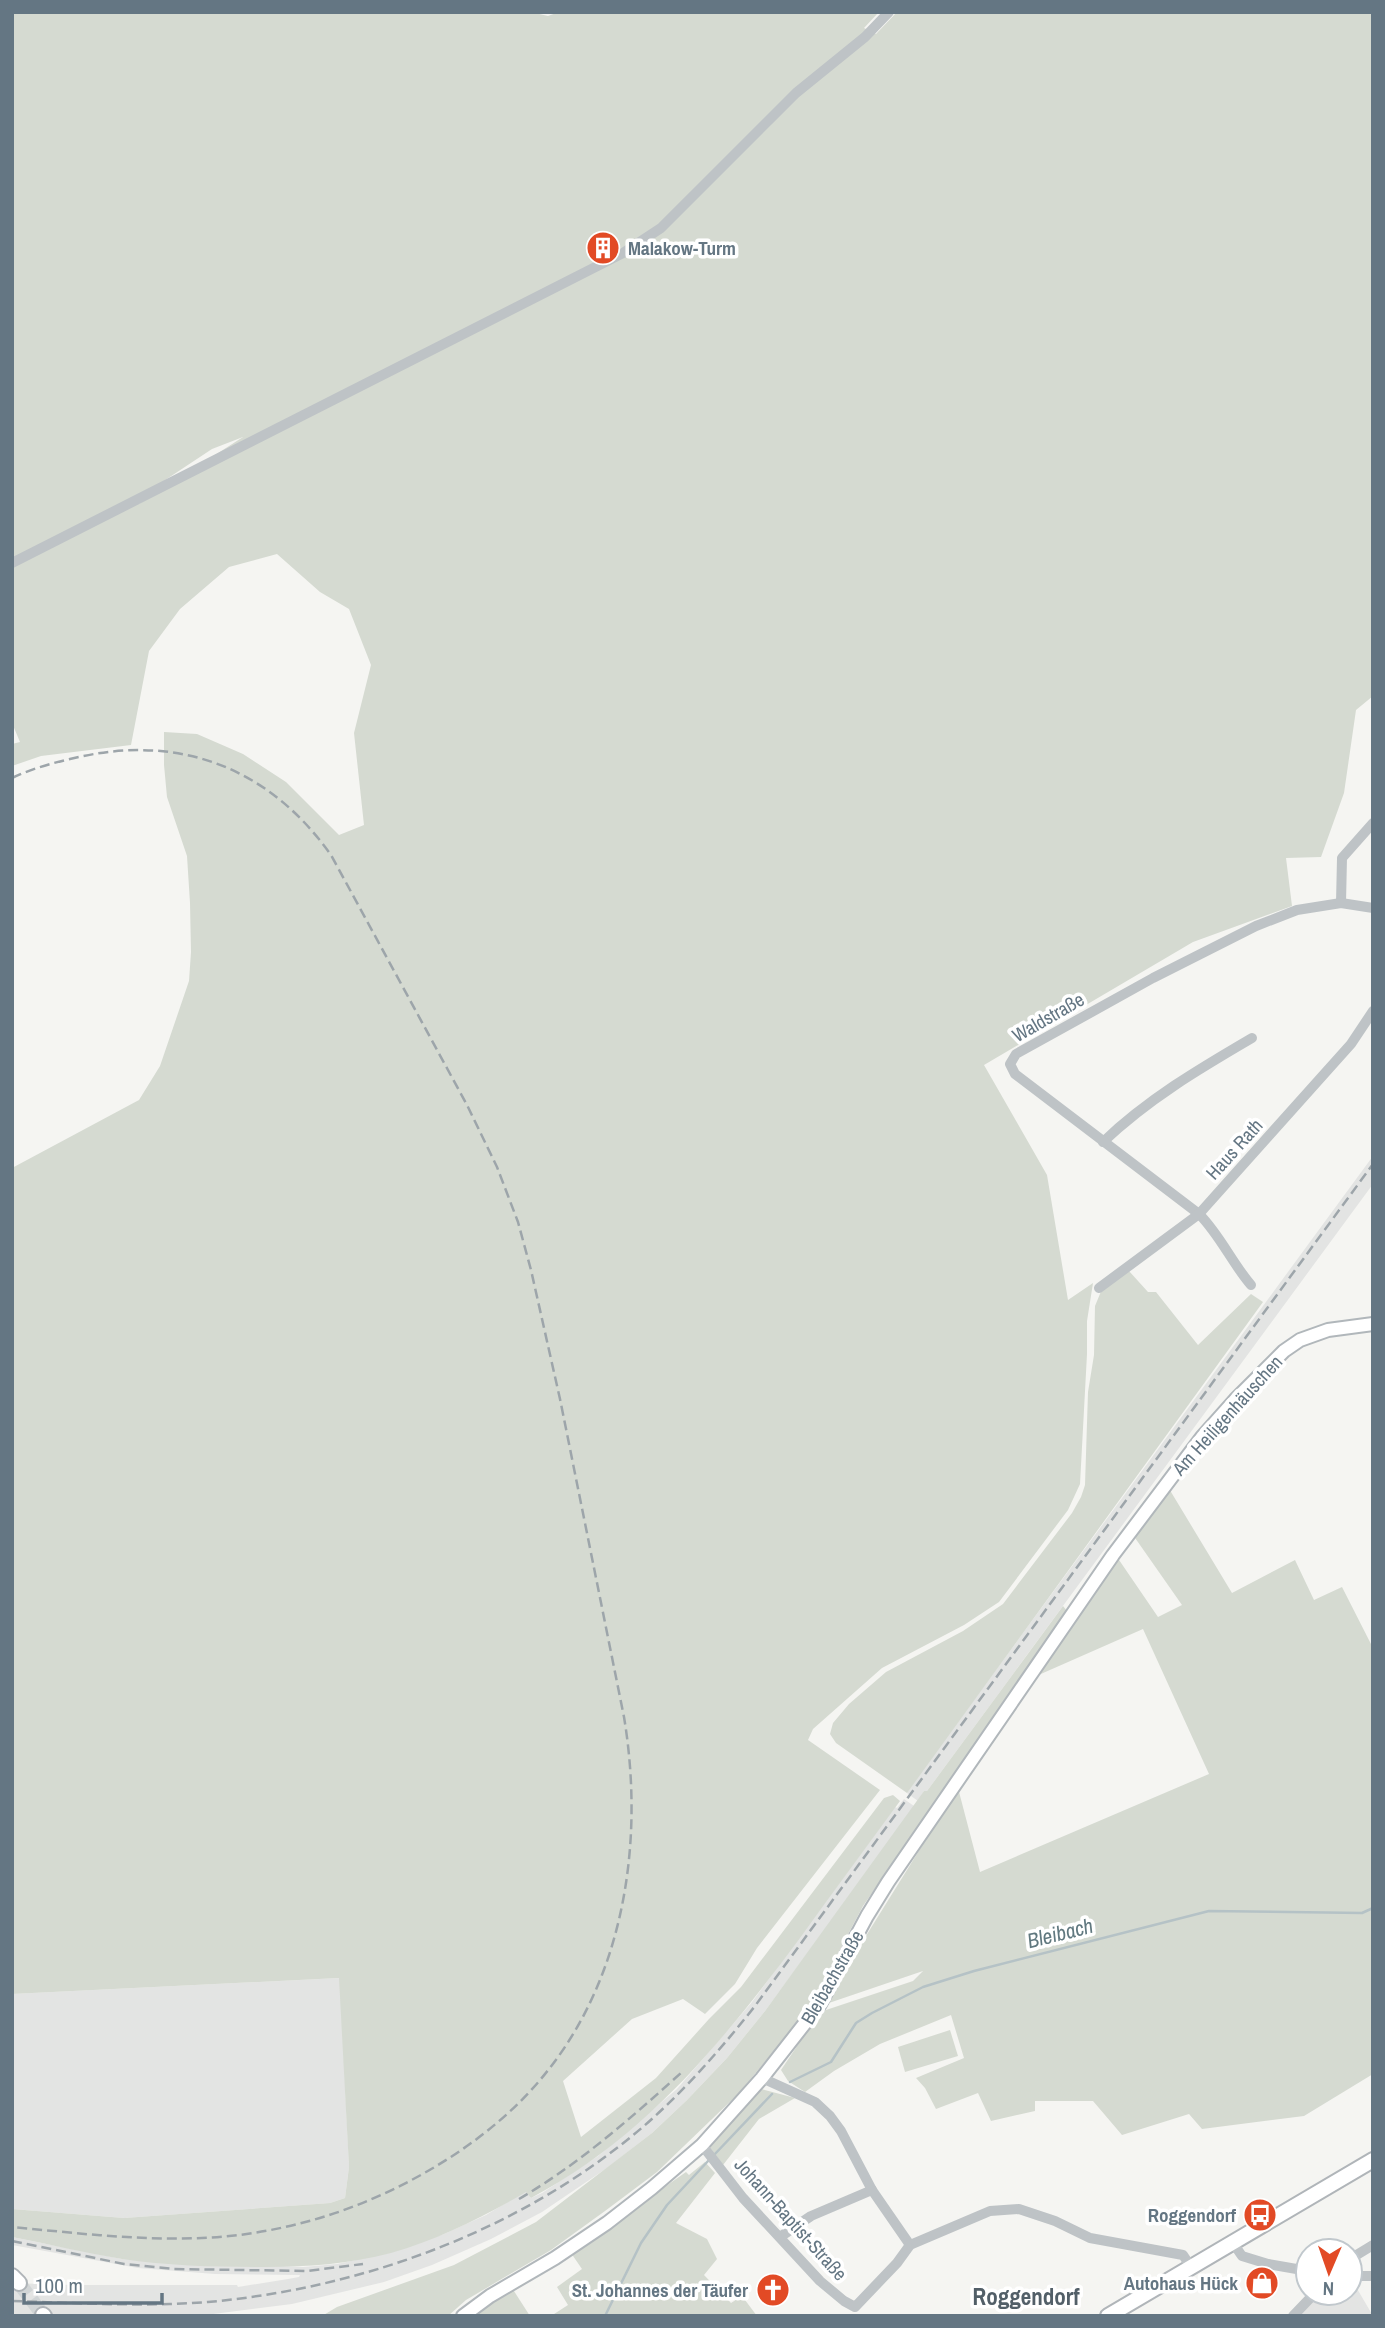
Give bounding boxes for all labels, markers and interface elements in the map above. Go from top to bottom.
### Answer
building icon: Malakow-Turm [584,229,622,267]
place label: Malakow-Turm [628,235,736,261]
street label: Waldstraße [1007,986,1089,1048]
street label: Haus Rath [1200,1113,1268,1185]
street label: Am Heiligenhäuschen [1165,1349,1288,1481]
water label: Bleibach [1024,1911,1096,1955]
street label: Bleibachstraße [795,1925,869,2029]
street label: Johann-Baptist-Straße [729,2152,853,2286]
bus stop icon: Roggendorf [1241,2196,1279,2234]
place label: Roggendorf [1148,2202,1237,2228]
north arrow [1294,2237,1364,2307]
scale bar [24,2262,163,2306]
shop icon: Autohaus Hück [1243,2264,1281,2302]
place label: Autohaus Hück [1124,2270,1238,2296]
text: 100 m [35,2271,83,2300]
church icon: St. Johannes der Täufer [754,2271,792,2309]
text: N [1322,2276,1334,2302]
place label: St. Johannes der Täufer [572,2277,748,2303]
district label: Roggendorf [973,2281,1080,2312]

